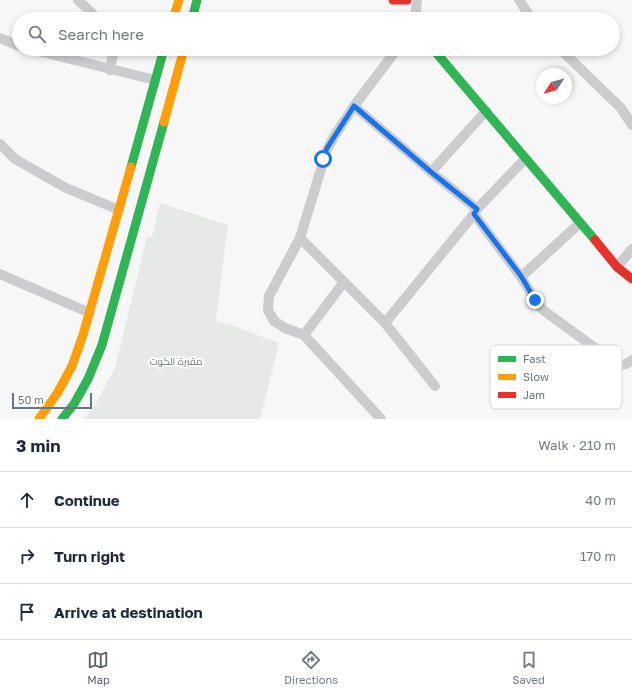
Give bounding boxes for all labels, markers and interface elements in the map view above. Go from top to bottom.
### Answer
search box [12,12,620,56]
icon: search [26,23,48,45]
text: Search here [58,25,144,43]
north arrow [536,68,572,104]
route start [314,150,332,168]
route end [526,291,544,309]
legend [490,345,622,409]
text: Fast [523,352,546,365]
park label: مقبرة الكوت [150,355,202,367]
text: Slow [523,370,549,383]
text: Jam [523,388,545,401]
scale bar [12,391,92,410]
text: 50 m [18,393,44,406]
text: 3 min [16,435,60,456]
text: Walk · 210 m [538,437,616,453]
icon: ahead [16,489,38,511]
text: Continue [54,491,120,509]
text: 40 m [585,492,616,508]
icon: right [16,545,38,567]
text: Turn right [54,547,125,565]
text: 170 m [580,548,616,564]
icon: arrive [16,601,38,623]
text: Arrive at destination [54,603,203,621]
tab: Map [87,649,110,686]
tab: Directions [284,649,338,686]
tab: Saved [513,649,545,686]

